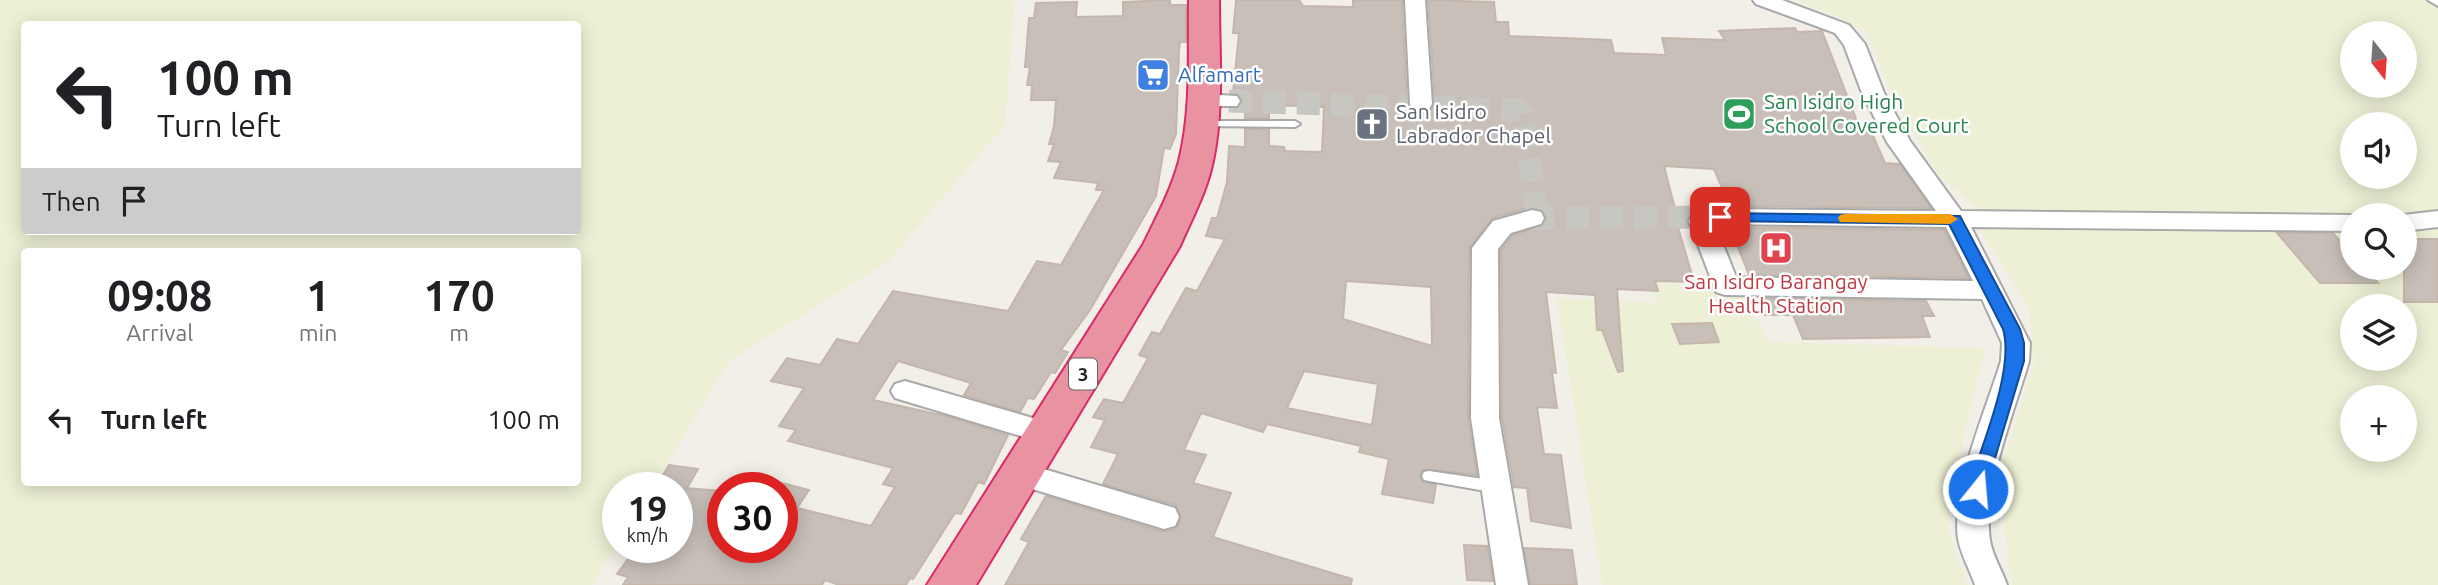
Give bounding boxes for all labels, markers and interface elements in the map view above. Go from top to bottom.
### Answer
north arrow [2340,21,2417,98]
map controls [2340,21,2417,462]
icon: left [42,49,133,140]
text: 100 m [157,49,294,104]
supermarket icon: Alfamart [1134,56,1172,94]
place label: Alfamart [1178,62,1261,86]
place label: San Isidro High School Covered Court [1764,89,1969,137]
sports icon: San Isidro High School Covered Court [1720,95,1758,133]
place label: San Isidro Labrador Chapel [1396,99,1551,147]
church icon: San Isidro Labrador Chapel [1353,105,1391,143]
text: Turn left [157,107,281,143]
button: sound [2340,112,2417,189]
icon: arrive [115,182,153,220]
text: Then [42,187,101,216]
pin [1690,187,1750,247]
icon: arrive [1701,198,1739,236]
button: search [2340,203,2417,280]
hospital icon: San Isidro Barangay Health Station [1757,229,1795,267]
place label: San Isidro Barangay Health Station [1684,269,1868,317]
text: 09:08 [107,272,212,319]
text: 1 [306,272,330,319]
text: 170 [424,272,495,319]
button: layers [2340,294,2417,371]
text: Arrival [126,320,193,345]
text: min [299,320,337,345]
text: m [449,320,469,345]
road number: 3 [1069,358,1097,390]
button: + [2340,385,2417,462]
icon: left [42,401,80,439]
text: Turn left [101,405,207,434]
text: 100 m [488,405,560,434]
position arrow [1941,452,2015,526]
speed limit sign: 30 [707,472,798,563]
text: 19 [628,488,667,528]
text: km/h [627,525,668,545]

